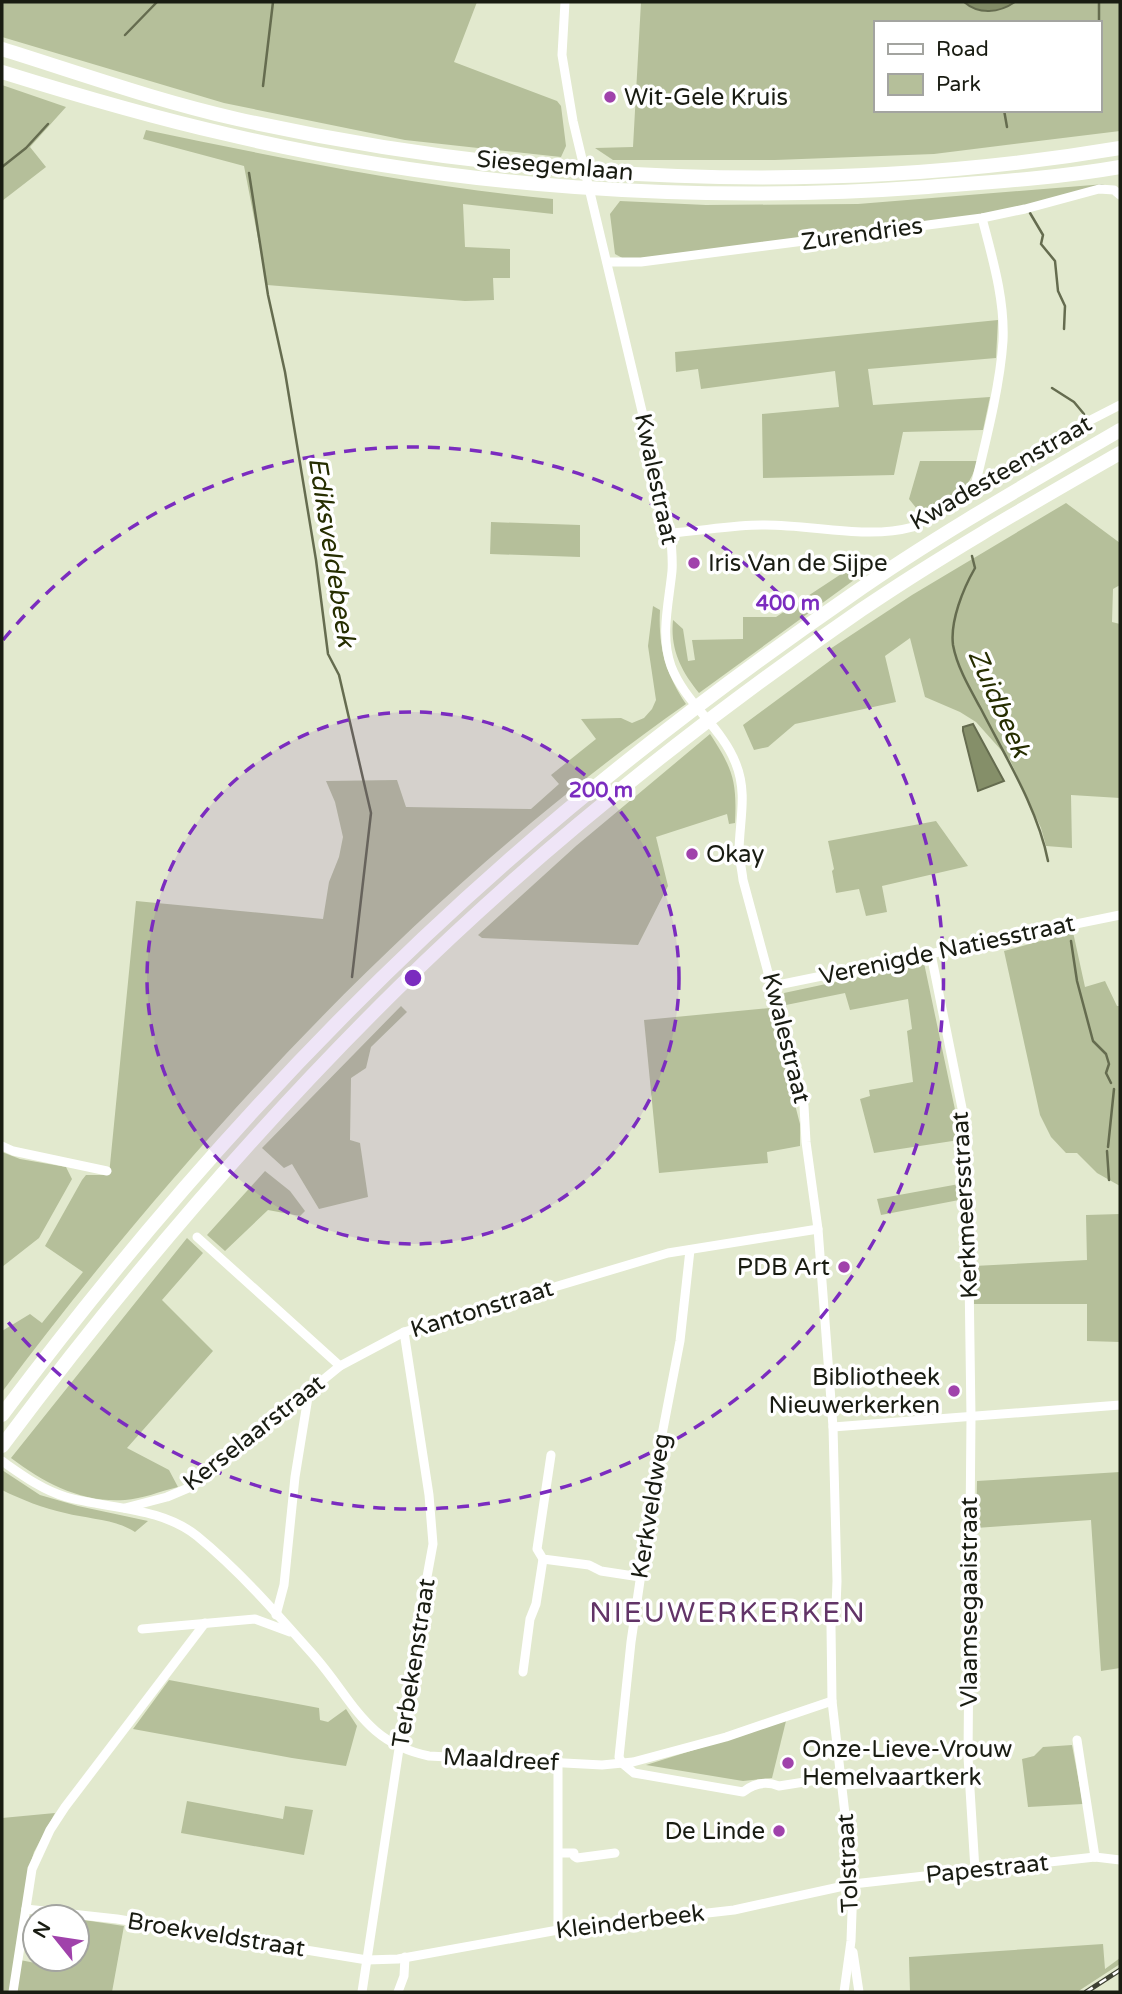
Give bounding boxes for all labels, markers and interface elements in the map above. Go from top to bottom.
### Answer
legend [874,21,1101,112]
text: Road [936,37,989,62]
text: Park [936,72,981,97]
place label: Wit-Gele Kruis [624,83,788,112]
marker: Wit-Gele Kruis [602,89,618,105]
street label: Siesegemlaan [475,145,635,187]
street label: Zurendries [799,211,925,257]
street label: Kwadesteenstraat [905,409,1097,537]
street label: Kwalestraat [628,411,684,547]
water label: Ediksveldebeek [302,455,363,651]
place label: Iris Van de Sijpe [708,549,888,578]
marker: Iris Van de Sijpe [686,555,702,571]
text: 400 m [756,591,820,616]
water label: Zuidbeek [961,644,1037,764]
text: 200 m [569,778,633,803]
place label: Okay [706,840,764,869]
marker: Okay [684,846,700,862]
street label: Verenigde Natiesstraat [817,909,1077,991]
centre of rings [401,966,425,990]
street label: Kwalestraat [756,970,816,1106]
street label: Kerkmeersstraat [946,1111,984,1299]
place label: PDB Art [737,1253,830,1282]
marker: PDB Art [836,1259,852,1275]
street label: Kantonstraat [407,1274,557,1344]
place label: Bibliotheek Nieuwerkerken [768,1363,940,1420]
street label: Kerselaarstraat [177,1369,331,1497]
marker: Bibliotheek Nieuwerkerken [946,1383,962,1399]
street label: Kerkveldweg [625,1431,677,1581]
street label: Vlaamsegaaistraat [955,1497,984,1707]
street label: Terbekenstraat [386,1576,442,1750]
district label: NIEUWERKERKEN [589,1596,867,1630]
place label: Onze-Lieve-Vrouw Hemelvaartkerk [802,1735,1012,1792]
street label: Maaldreef [442,1742,561,1778]
marker: Onze-Lieve-Vrouw Hemelvaartkerk [780,1755,796,1771]
street label: Tolstraat [831,1813,865,1913]
place label: De Linde [664,1817,765,1846]
marker: De Linde [771,1823,787,1839]
street label: Papestraat [924,1848,1050,1890]
street label: Kleinderbeek [554,1898,706,1946]
north arrow [21,1903,91,1973]
street label: Broekveldstraat [125,1907,307,1963]
text: N [29,1918,55,1942]

